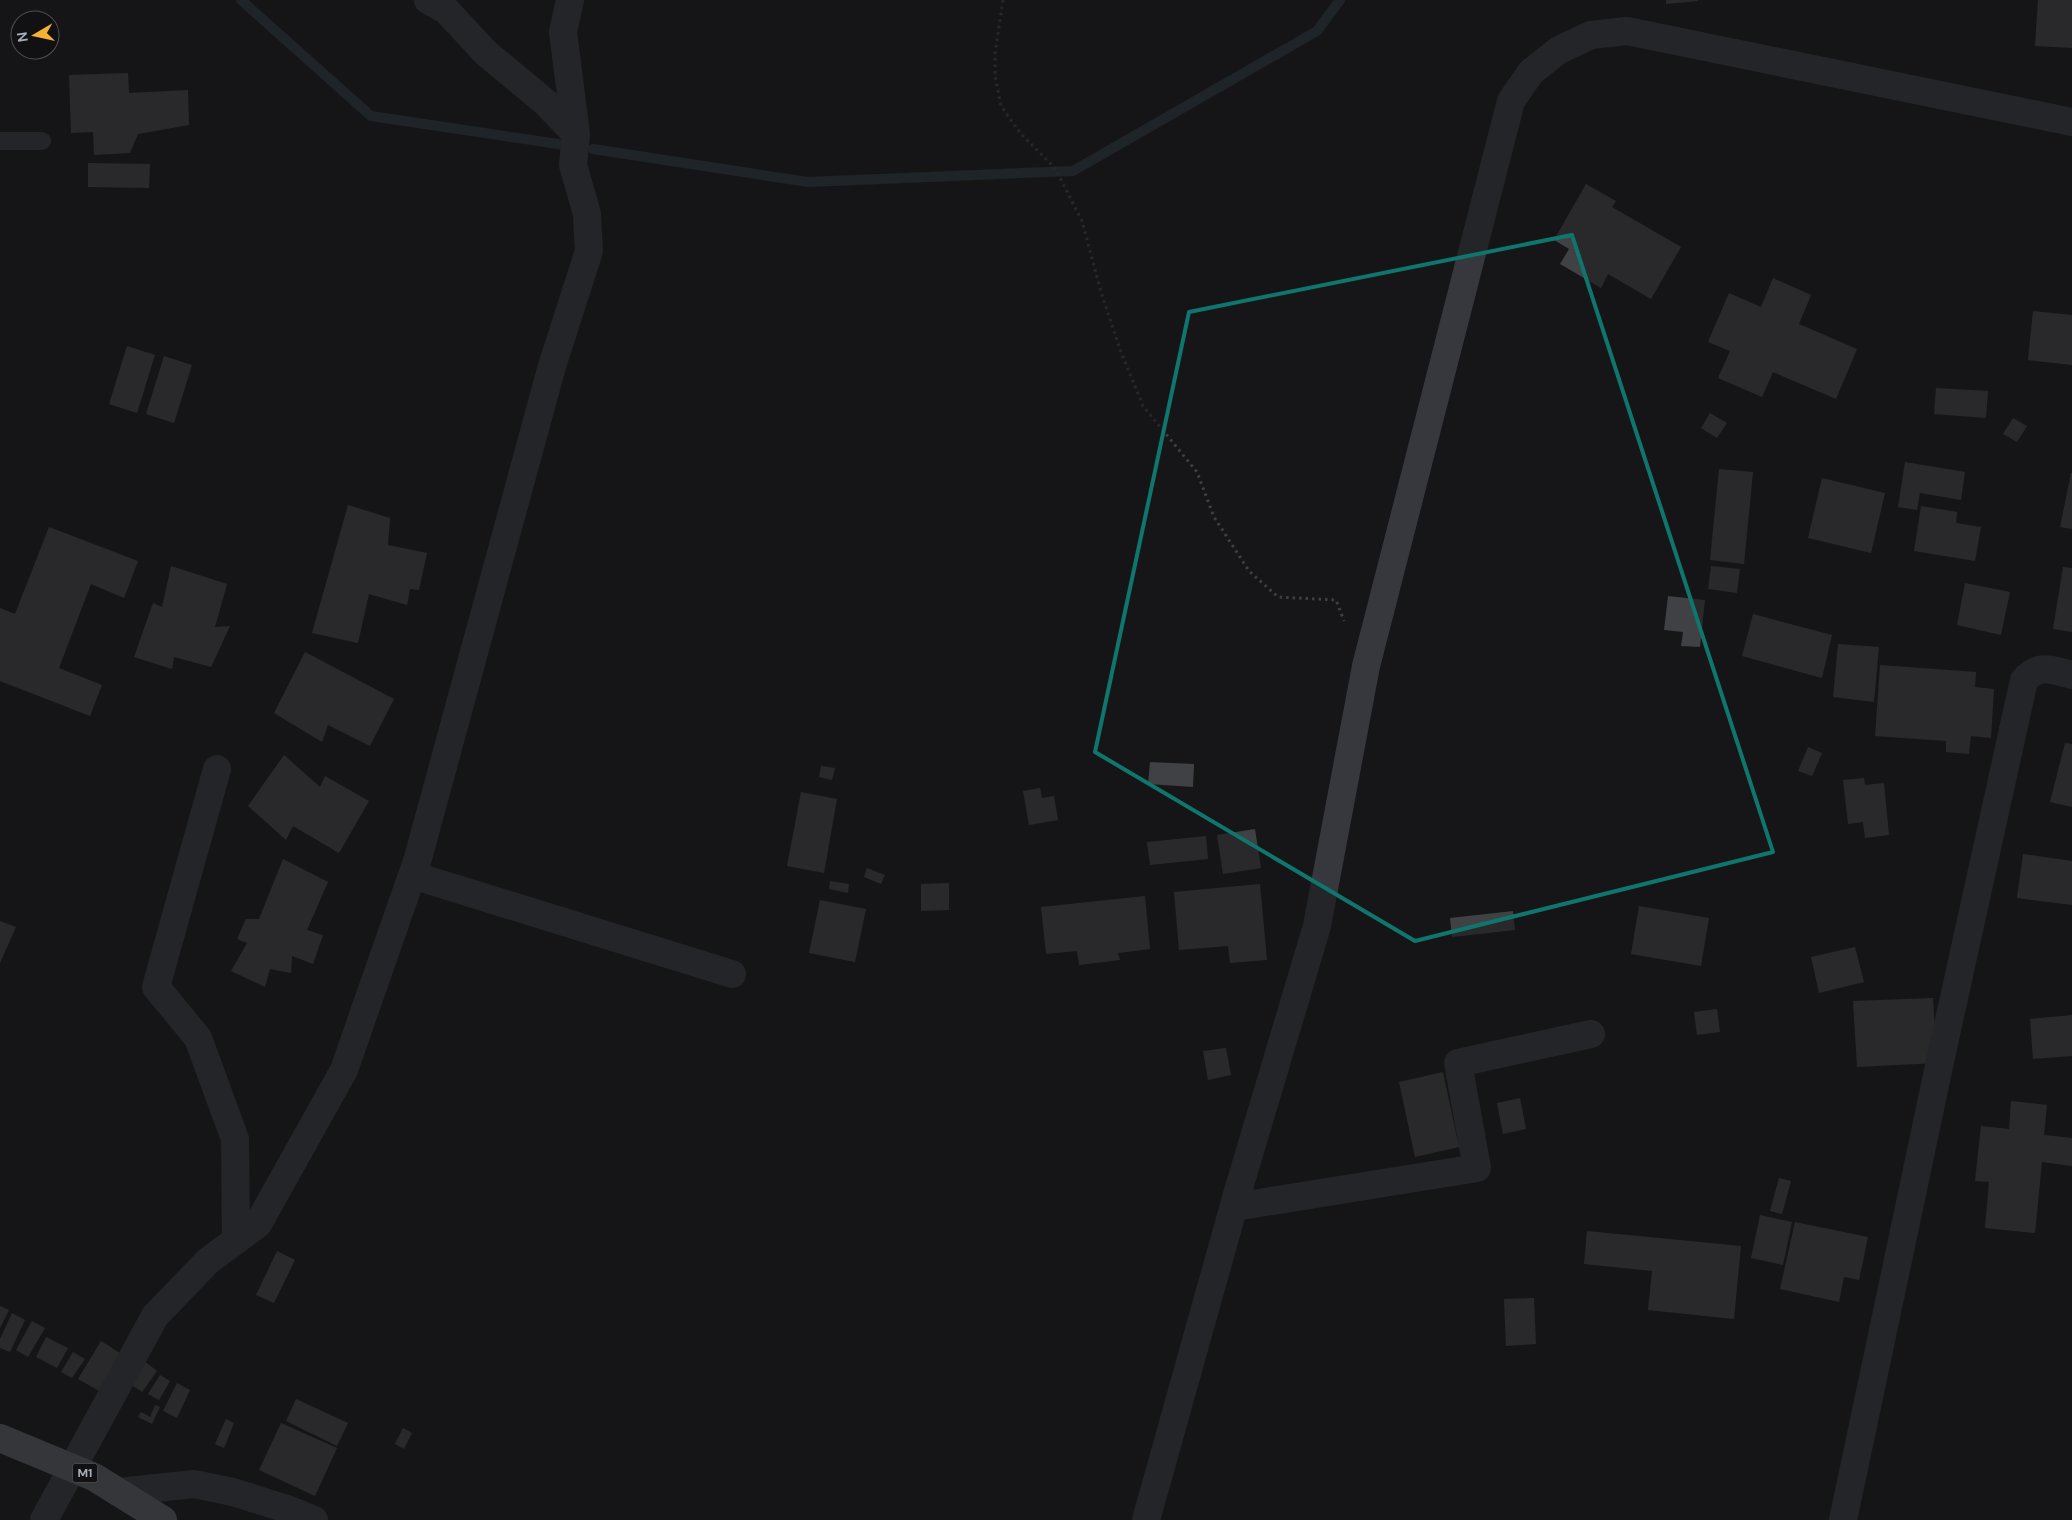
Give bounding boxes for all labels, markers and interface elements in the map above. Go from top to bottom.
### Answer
north arrow [10,10,60,60]
text: N [12,31,32,43]
road number: M1 [72,1464,98,1482]

